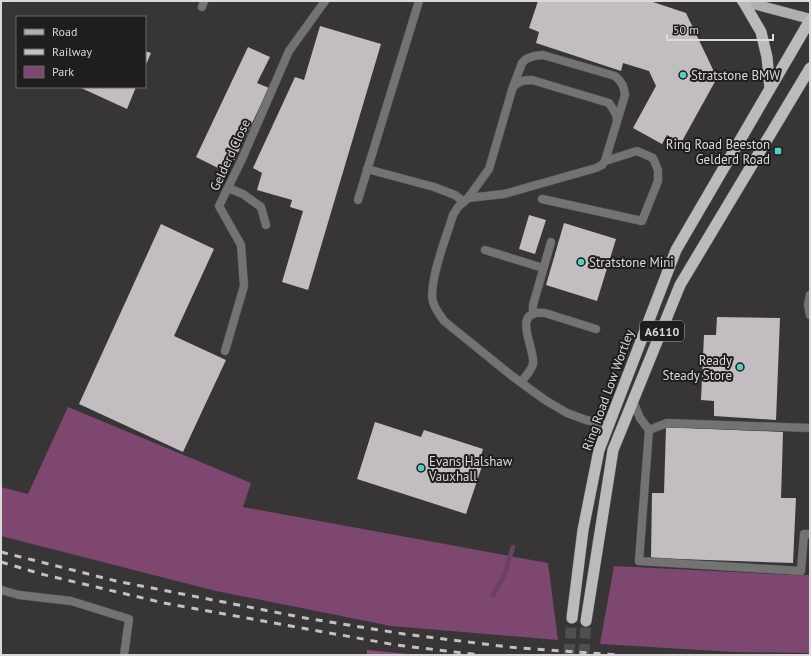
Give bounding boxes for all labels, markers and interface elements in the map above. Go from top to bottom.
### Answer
legend [16,16,146,88]
scale bar [667,16,773,42]
text: 50 m [673,22,699,37]
text: Road [52,24,77,39]
text: Railway [52,44,92,59]
text: Park [52,64,74,79]
place label: Stratstone BMW [691,67,780,84]
marker: Stratstone BMW [678,70,688,80]
street label: Gelderd Close [206,116,254,194]
place label: Ring Road Beeston Gelderd Road [666,136,770,168]
marker: Ring Road Beeston Gelderd Road [773,146,783,156]
place label: Stratstone Mini [589,254,674,271]
marker: Stratstone Mini [576,257,586,267]
road number: A6110 [640,321,684,341]
street label: Ring Road Low Wortley [578,327,638,453]
place label: Ready Steady Store [663,352,732,384]
marker: Ready Steady Store [735,362,745,372]
place label: Evans Halshaw Vauxhall [428,453,513,485]
marker: Evans Halshaw Vauxhall [416,463,426,473]

